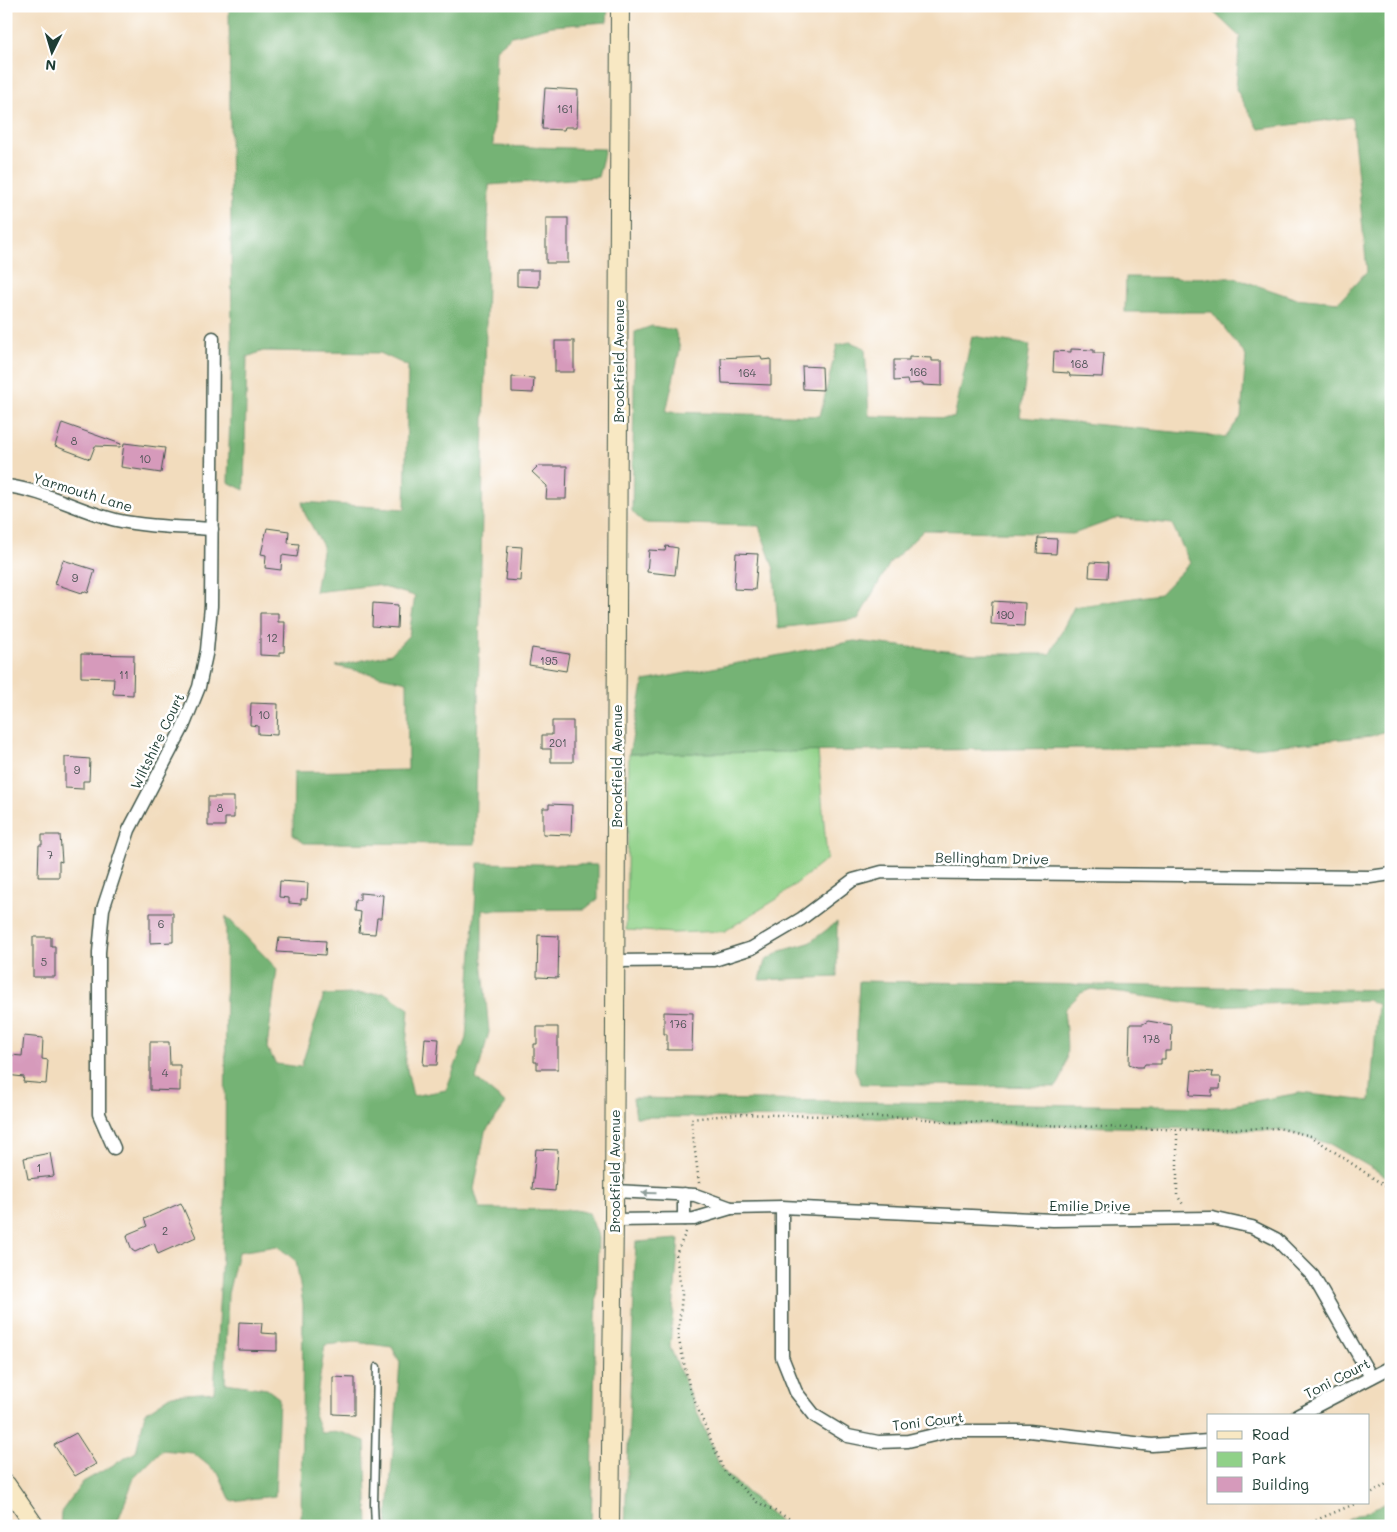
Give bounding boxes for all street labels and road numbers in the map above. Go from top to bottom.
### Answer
street label: Brookfield Avenue [609,299,628,423]
street label: Yarmouth Lane [31,468,135,516]
street label: Wiltshire Court [126,690,188,792]
street label: Brookfield Avenue [607,704,626,828]
street label: Bellingham Drive [935,848,1049,868]
street label: Brookfield Avenue [605,1109,624,1233]
street label: Emilie Drive [1049,1196,1131,1215]
street label: Toni Court [1301,1353,1373,1403]
street label: Toni Court [891,1407,965,1435]

